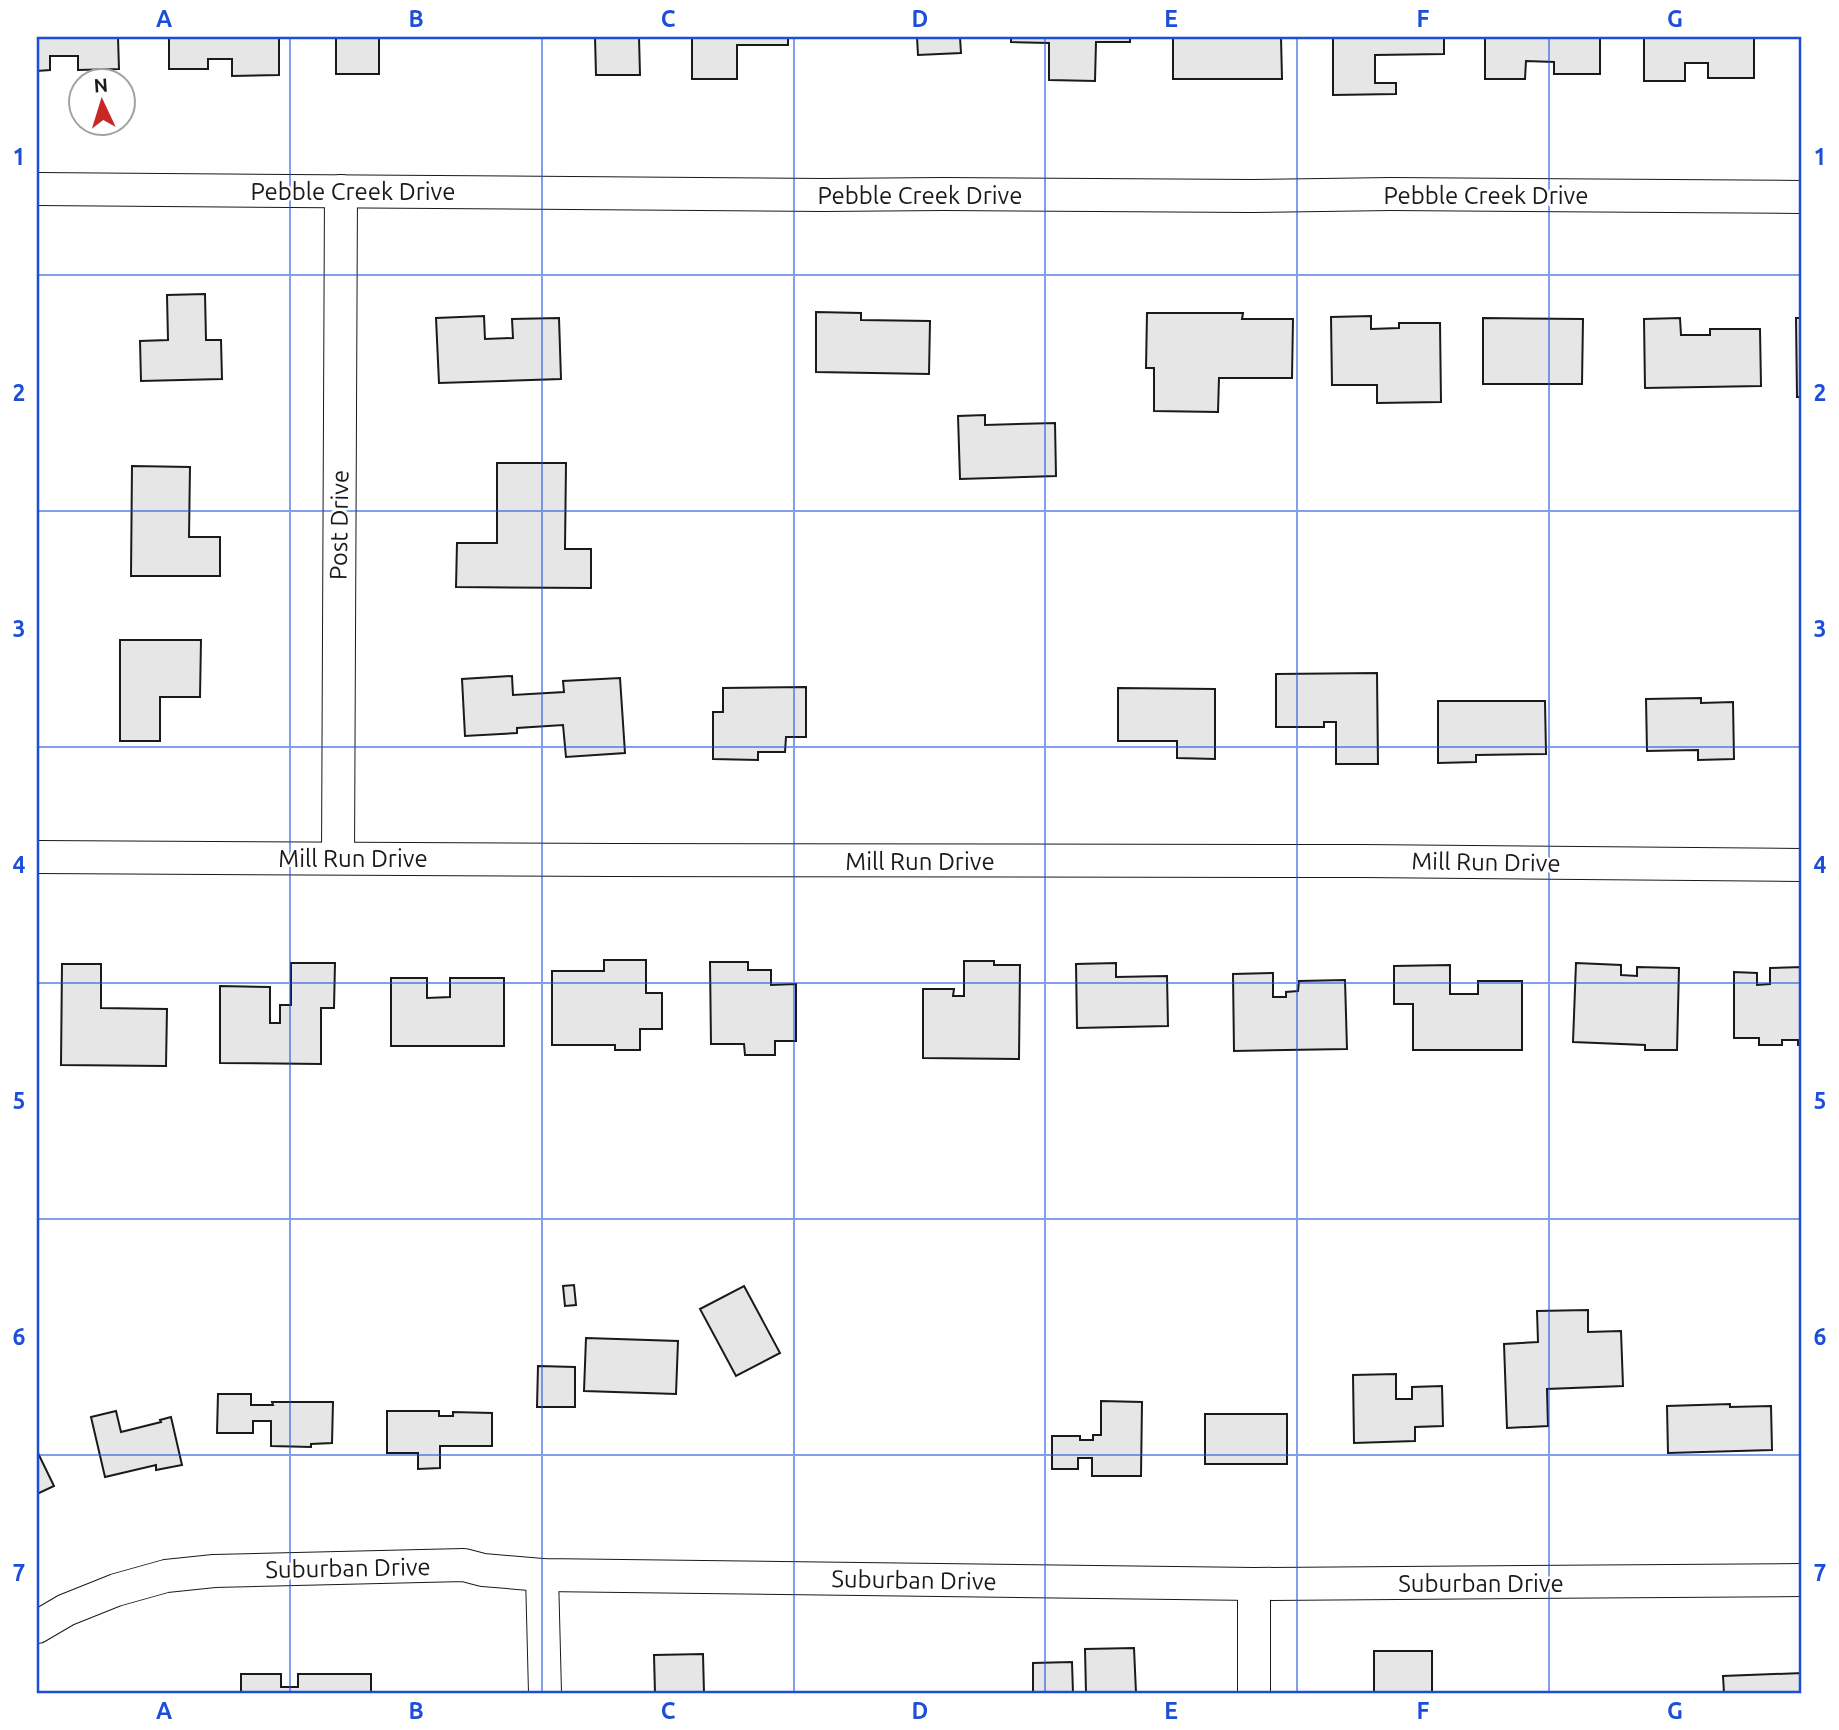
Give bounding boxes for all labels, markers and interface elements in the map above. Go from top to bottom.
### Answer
text: A [156,6,172,31]
text: B [408,6,424,31]
text: C [661,6,676,31]
text: D [912,6,928,31]
text: E [1164,6,1178,31]
text: F [1417,6,1430,31]
text: G [1667,6,1683,31]
north arrow [66,66,136,136]
text: N [93,74,109,97]
text: 1 [13,144,25,169]
text: 1 [1814,144,1826,169]
street label: Pebble Creek Drive [251,178,455,205]
street label: Pebble Creek Drive [818,182,1022,209]
street label: Pebble Creek Drive [1384,182,1588,209]
text: 2 [13,380,25,405]
text: 2 [1814,380,1826,405]
street label: Post Drive [325,470,353,580]
text: 3 [13,616,25,641]
text: 3 [1814,616,1826,641]
street label: Mill Run Drive [278,845,428,872]
street label: Mill Run Drive [1411,847,1561,877]
street label: Mill Run Drive [845,848,995,875]
text: 4 [13,852,26,877]
text: 4 [1814,852,1827,877]
text: 5 [13,1088,25,1113]
text: 5 [1814,1088,1826,1113]
text: 6 [13,1324,26,1349]
text: 6 [1814,1324,1827,1349]
street label: Suburban Drive [265,1553,431,1583]
text: 7 [13,1560,25,1585]
text: 7 [1814,1560,1826,1585]
street label: Suburban Drive [831,1565,997,1595]
street label: Suburban Drive [1398,1570,1564,1597]
text: A [156,1698,172,1723]
text: B [408,1698,424,1723]
text: C [661,1698,676,1723]
text: D [912,1698,928,1723]
text: E [1164,1698,1178,1723]
text: F [1417,1698,1430,1723]
text: G [1667,1698,1683,1723]

